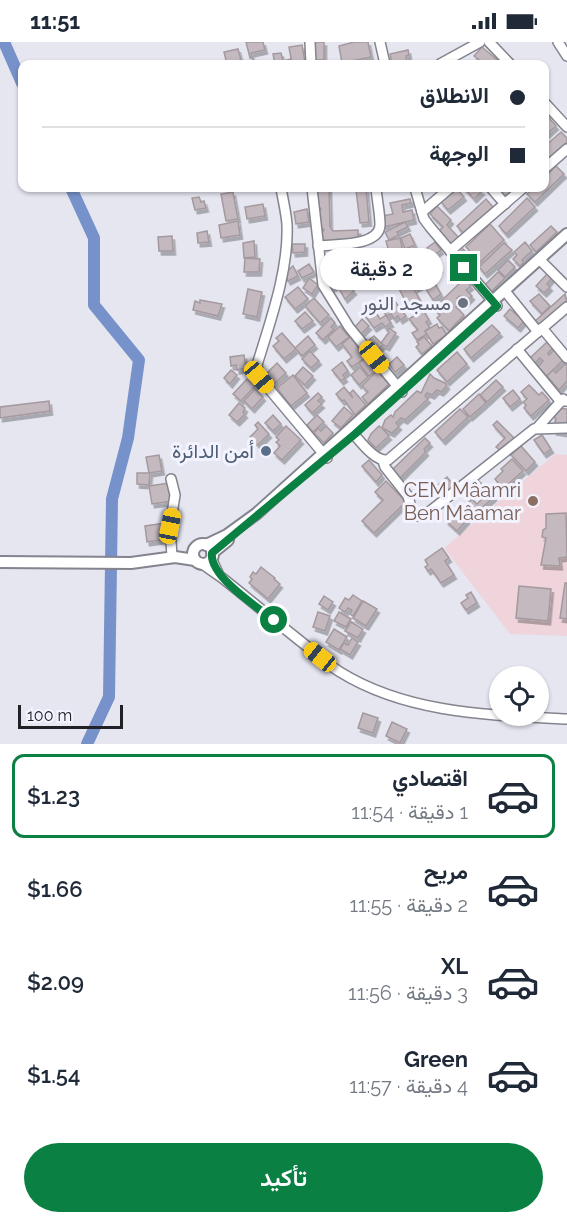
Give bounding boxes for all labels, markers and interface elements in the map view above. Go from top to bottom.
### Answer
text: 11:51 [30,8,80,34]
text: الانطلاق [420,82,489,108]
text: الوجهة [429,140,489,166]
callout: 2 دقيقة [320,247,443,289]
route end [450,254,477,281]
text: 2 دقيقة [350,257,413,281]
place label: مسجد النور [360,291,451,316]
marker: مسجد النور [456,296,470,310]
car [356,337,392,377]
car [241,357,277,397]
place label: أمن الدائرة [172,439,254,464]
marker: أمن الدائرة [259,444,273,458]
place label: CEM Mâamri Ben Mâamar [403,478,521,525]
marker: CEM Mâamri Ben Mâamar [526,494,540,508]
car [158,507,182,545]
route start [260,606,287,633]
car [300,639,340,675]
map controls [489,666,549,726]
button: locate [489,666,549,726]
scale bar [18,702,123,730]
text: 100 m [27,706,72,725]
text: اقتصادي [392,765,468,791]
icon: car [486,769,540,823]
text: $1.23 [27,783,80,809]
text: 1 دقيقة · 11:54 [351,800,468,824]
text: مريح [424,858,468,884]
icon: car [486,862,540,916]
text: $1.66 [27,876,83,902]
text: 2 دقيقة · 11:55 [350,893,468,917]
text: XL [441,953,468,979]
icon: car [486,955,540,1009]
text: $2.09 [27,969,84,995]
text: 3 دقيقة · 11:56 [348,981,468,1005]
text: Green [404,1046,468,1072]
icon: car [486,1048,540,1102]
text: $1.54 [27,1062,80,1088]
text: 4 دقيقة · 11:57 [349,1074,468,1098]
button: تأكيد [24,1143,543,1212]

